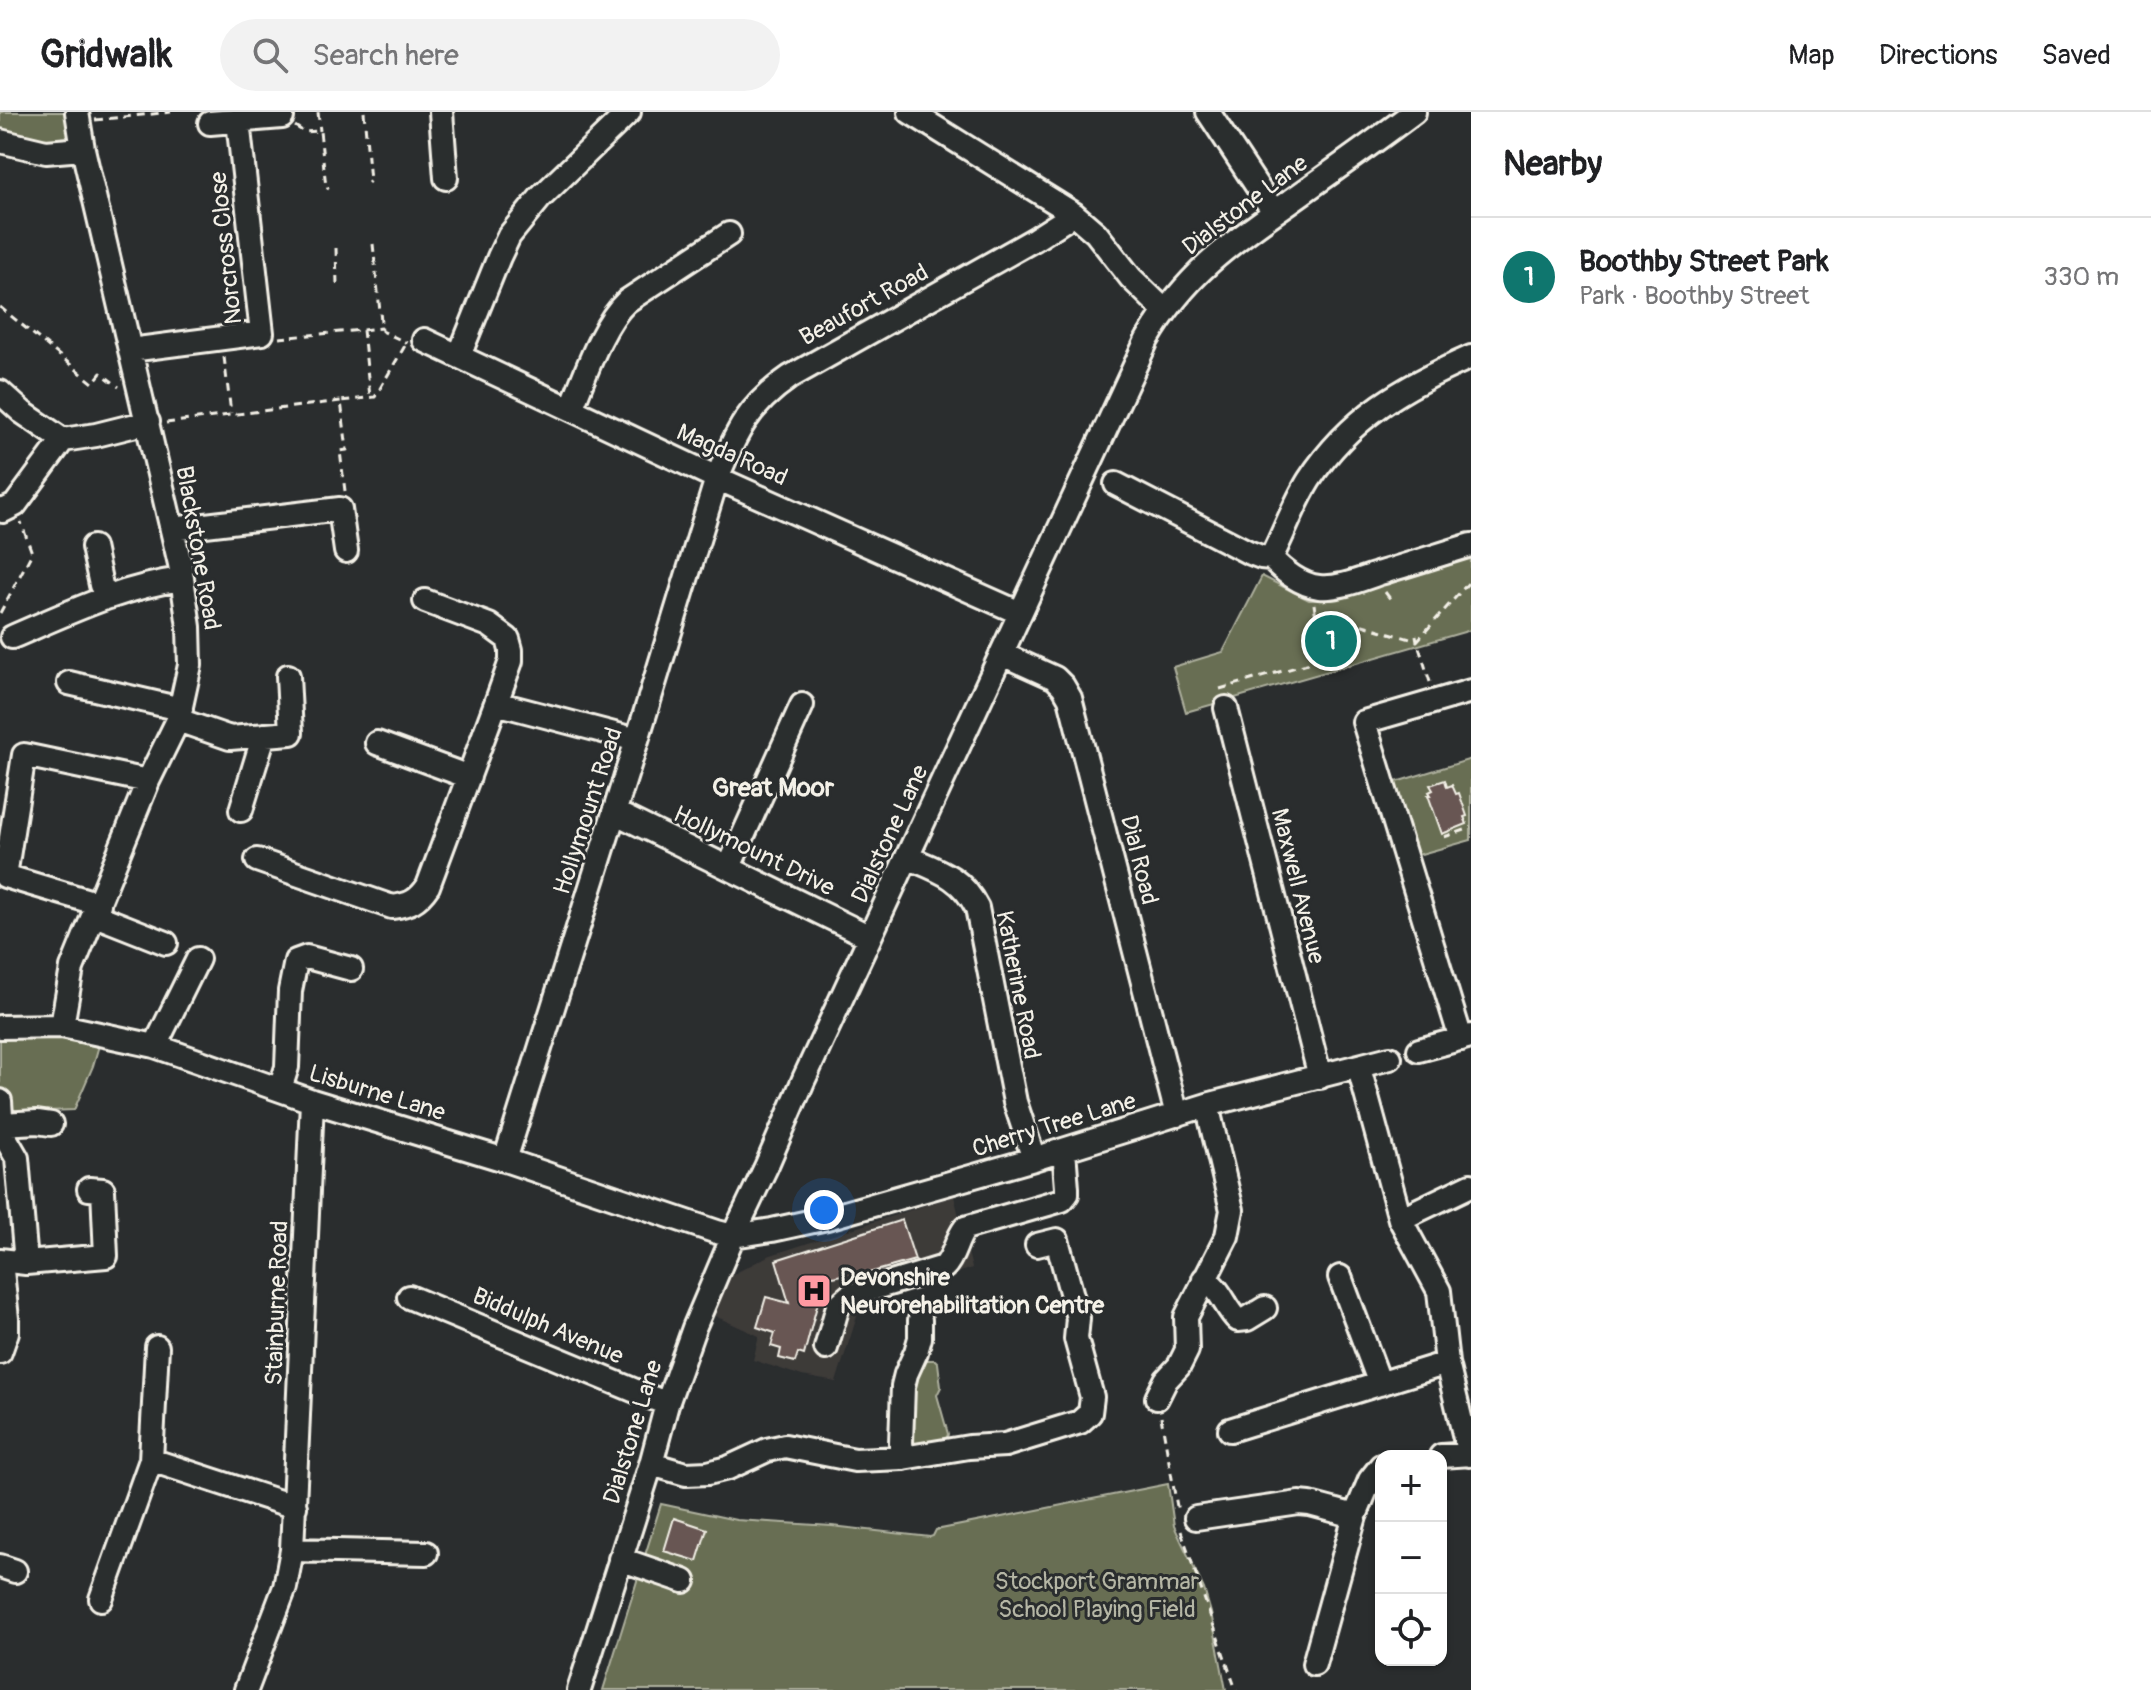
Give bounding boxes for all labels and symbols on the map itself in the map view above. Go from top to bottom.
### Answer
street label: Dialstone Lane [1177,148,1313,261]
street label: Norcross Close [204,170,248,326]
street label: Beaufort Road [795,258,933,352]
street label: Magda Road [672,418,792,492]
street label: Blackstone Road [169,464,227,632]
pin: 1 [1305,611,1357,671]
street label: Hollymount Road [547,724,629,898]
street label: Dialstone Lane [845,760,935,908]
district label: Great Moor [712,772,835,804]
street label: Hollymount Drive [669,800,839,903]
street label: Maxwell Avenue [1265,805,1331,967]
street label: Dial Road [1114,812,1164,908]
street label: Katherine Road [989,908,1047,1062]
street label: Lisburne Lane [305,1059,449,1128]
street label: Cherry Tree Lane [969,1086,1139,1164]
your location [804,1190,844,1230]
street label: Stainburne Road [260,1220,294,1386]
place label: Devonshire Neurorehabilitation Centre [840,1263,1105,1320]
hospital icon: Devonshire Neurorehabilitation Centre [795,1272,833,1310]
street label: Biddulph Avenue [468,1281,628,1371]
street label: Dialstone Lane [597,1356,669,1508]
park label: Stockport Grammar School Playing Field [995,1567,1200,1624]

